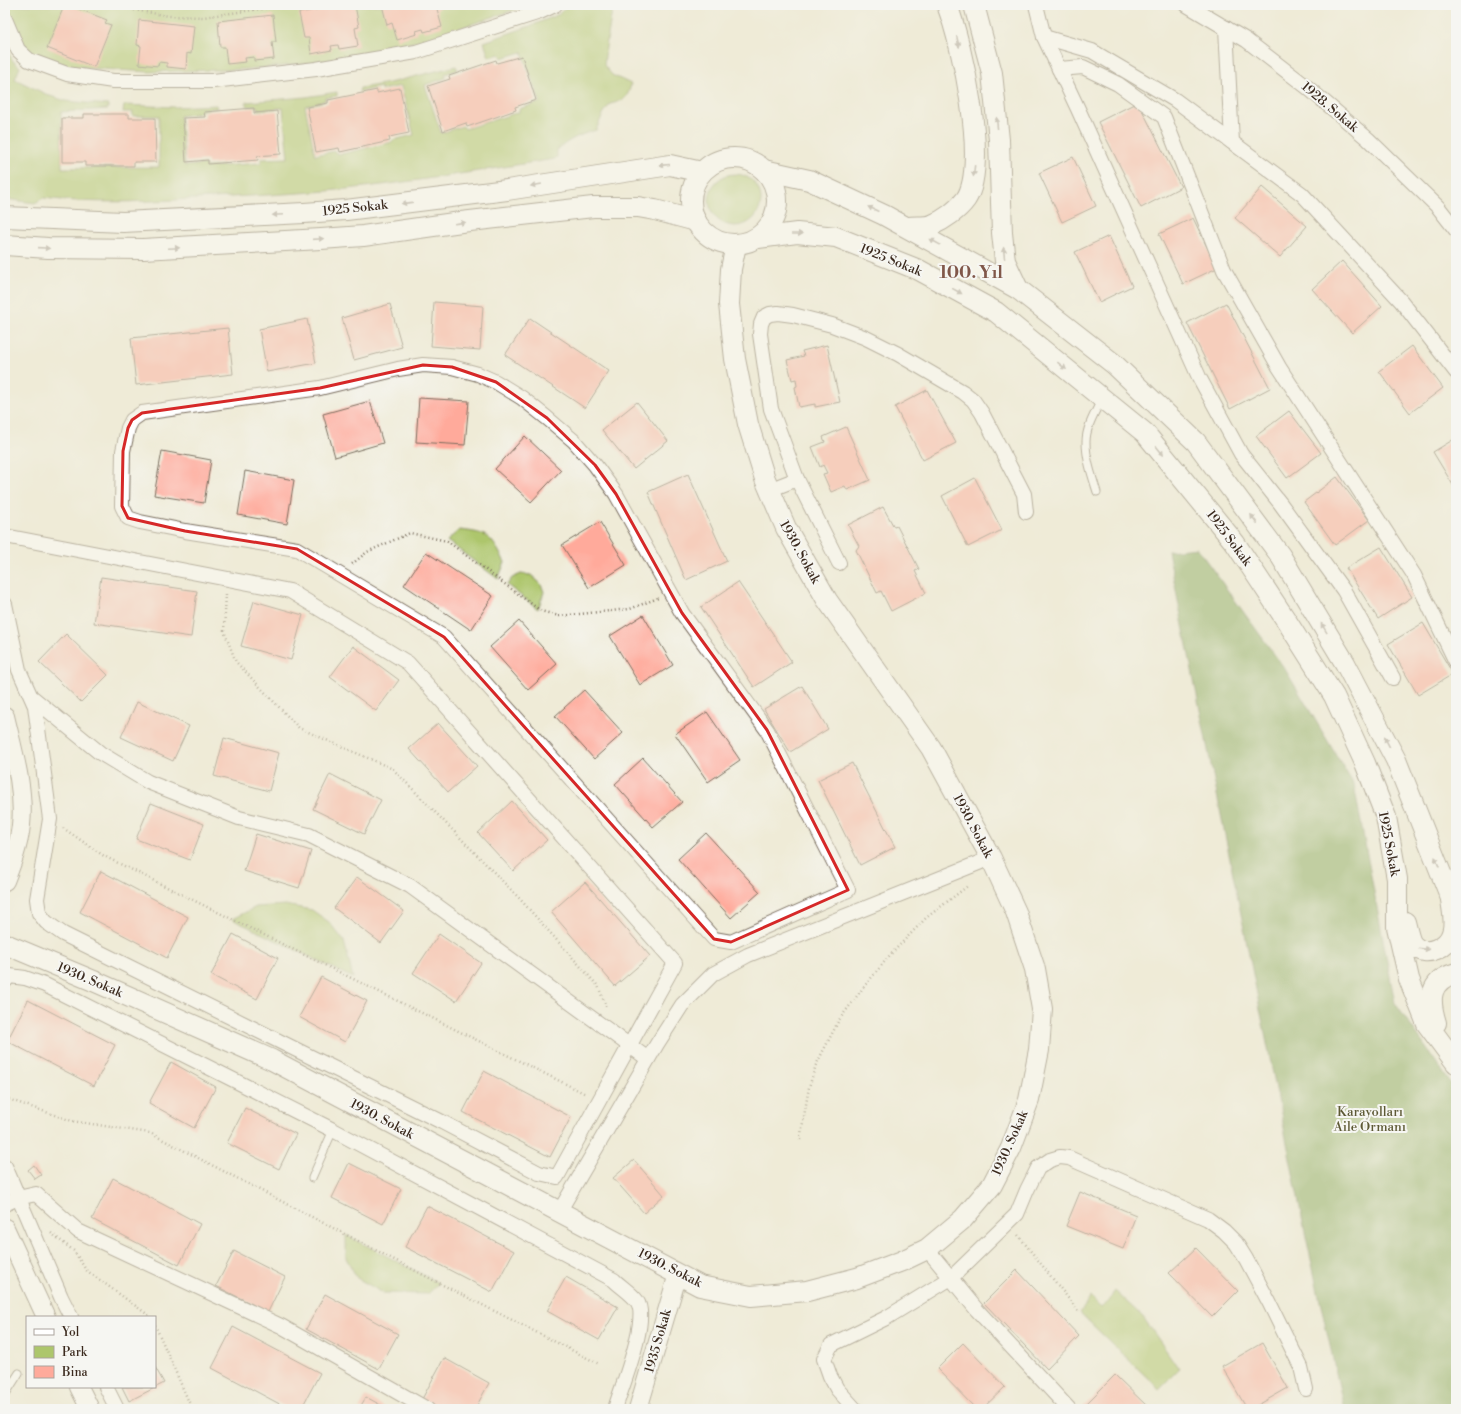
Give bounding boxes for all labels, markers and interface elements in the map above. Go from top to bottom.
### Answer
one-way arrow [956,36,962,48]
street label: 1928. Sokak [1298,79,1363,136]
one-way arrow [994,117,1000,129]
one-way arrow [658,162,670,169]
one-way arrow [971,165,977,177]
one-way arrow [530,182,542,188]
street label: 1925 Sokak [322,196,390,219]
one-way arrow [401,199,413,206]
one-way arrow [866,206,878,212]
one-way arrow [272,211,284,218]
one-way arrow [454,219,467,226]
one-way arrow [791,231,804,237]
one-way arrow [312,236,324,243]
one-way arrow [929,239,941,246]
street label: 1925 Sokak [858,240,926,280]
one-way arrow [38,244,50,251]
one-way arrow [168,244,180,251]
one-way arrow [1001,247,1007,259]
district label: 100. Yıl [939,262,1003,284]
one-way arrow [951,287,963,294]
one-way arrow [1057,362,1068,370]
one-way arrow [1156,446,1165,457]
street label: 1925 Sokak [1203,507,1256,570]
one-way arrow [1249,514,1258,525]
street label: 1930. Sokak [776,518,824,587]
one-way arrow [1321,622,1328,634]
one-way arrow [1383,736,1390,748]
street label: 1930. Sokak [950,791,997,862]
street label: 1925 Sokak [1375,810,1403,879]
one-way arrow [1433,856,1439,868]
one-way arrow [1418,946,1431,953]
street label: 1930. Sokak [55,959,126,1001]
street label: 1930. Sokak [347,1096,418,1143]
park label: Karayolları Aile Ormanı [1333,1104,1406,1135]
street label: 1930. Sokak [989,1107,1032,1178]
street label: 1930. Sokak [635,1245,706,1292]
street label: 1935 Sokak [641,1306,675,1375]
legend [26,1316,156,1388]
text: Yol [61,1325,80,1340]
text: Park [62,1345,88,1360]
text: Bina [61,1365,89,1380]

